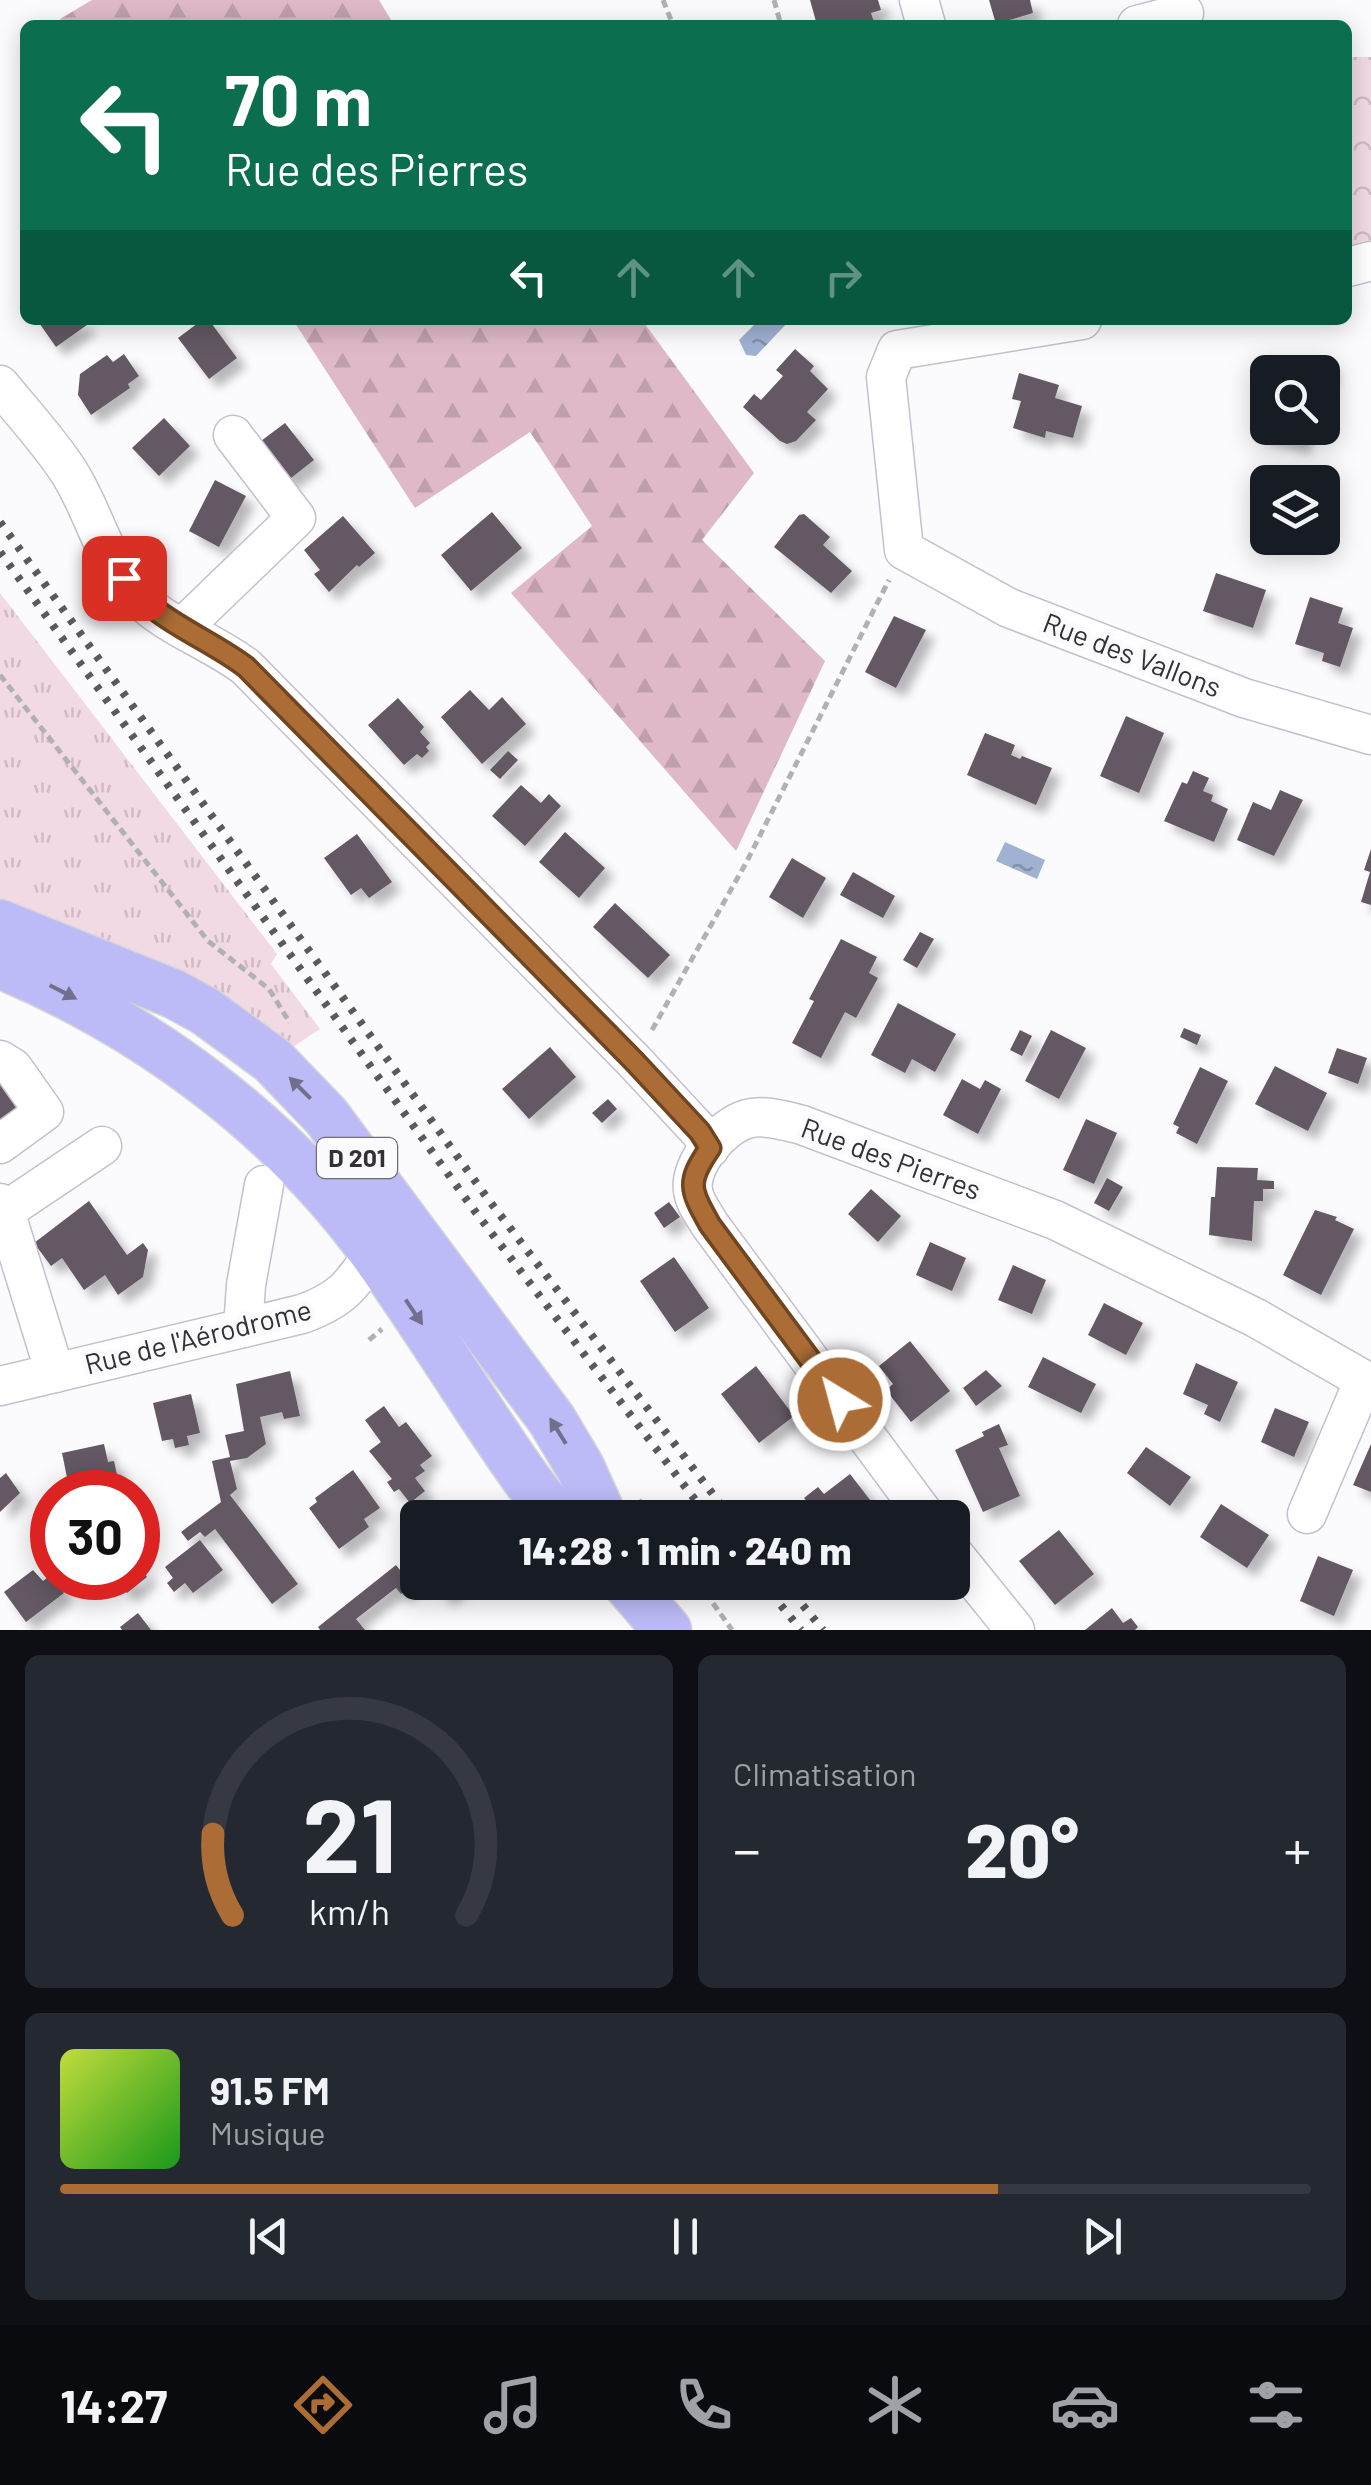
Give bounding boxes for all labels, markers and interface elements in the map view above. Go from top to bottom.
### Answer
text: 70 m [225,56,372,140]
icon: left [60,60,190,190]
text: Rue des Pierres [225,141,528,195]
icon: left [501,250,556,305]
icon: ahead [606,250,661,305]
icon: ahead [711,250,766,305]
icon: right [816,250,871,305]
map controls [1250,355,1340,555]
button: search [1250,355,1340,445]
button: layers [1250,465,1340,555]
pin [82,536,167,621]
icon: arrive [97,551,152,606]
street label: Rue des Vallons [1039,605,1226,704]
one-way arrow [48,983,77,1000]
one-way arrow [288,1077,312,1100]
street label: Rue des Pierres [797,1110,986,1206]
road number: D 201 [317,1138,397,1178]
street label: Rue de l'Aérodrome [81,1291,315,1381]
one-way arrow [405,1299,423,1326]
position arrow [788,1348,892,1452]
one-way arrow [550,1417,568,1445]
speed limit sign: 30 [30,1470,160,1600]
text: 14:28 · 1 min · 240 m [519,1527,851,1573]
text: Climatisation [733,1754,917,1792]
text: 21 [302,1769,396,1894]
text: 20° [965,1803,1079,1893]
text: − [733,1815,761,1881]
text: + [1283,1815,1311,1881]
text: km/h [309,1889,389,1932]
text: 91.5 FM [210,2067,330,2113]
text: Musique [210,2113,325,2151]
icon: previous [241,2209,296,2264]
icon: pause [658,2209,713,2264]
icon: next [1075,2209,1130,2264]
icon: directions [288,2370,358,2440]
icon: music [478,2370,548,2440]
icon: phone [669,2370,739,2440]
icon: climate [860,2370,930,2440]
icon: car [1050,2370,1120,2440]
icon: filters [1241,2370,1311,2440]
text: 14:27 [60,2378,167,2432]

